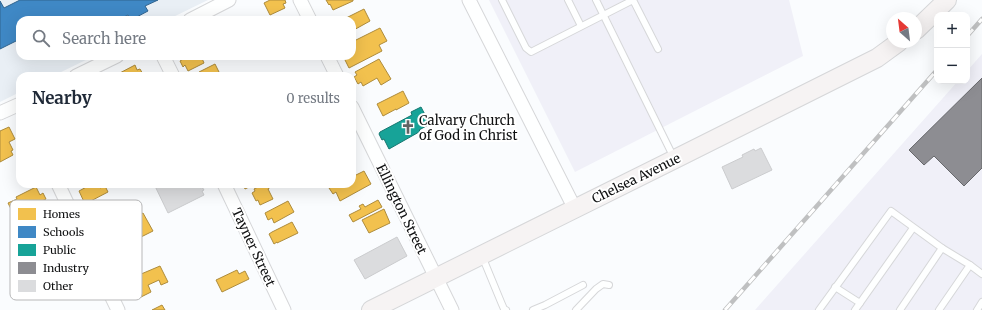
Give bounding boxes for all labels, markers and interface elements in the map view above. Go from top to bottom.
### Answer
north arrow [886,12,922,48]
map controls [934,12,970,84]
button: + [934,12,970,48]
search box [16,16,356,60]
icon: search [30,27,52,49]
text: Search here [62,29,146,48]
button: − [934,48,970,84]
text: Nearby [32,87,92,109]
text: 0 results [286,90,340,107]
place label: Calvary Church of God in Christ [419,112,518,144]
church icon: Calvary Church of God in Christ [400,119,416,135]
street label: Chelsea Avenue [589,150,684,207]
street label: Ellington Street [372,161,431,257]
legend [10,200,142,300]
street label: Tayner Street [228,205,279,289]
text: Homes [43,207,80,221]
text: Schools [43,225,84,239]
text: Public [43,243,76,257]
text: Industry [43,261,90,275]
text: Other [43,279,73,293]

